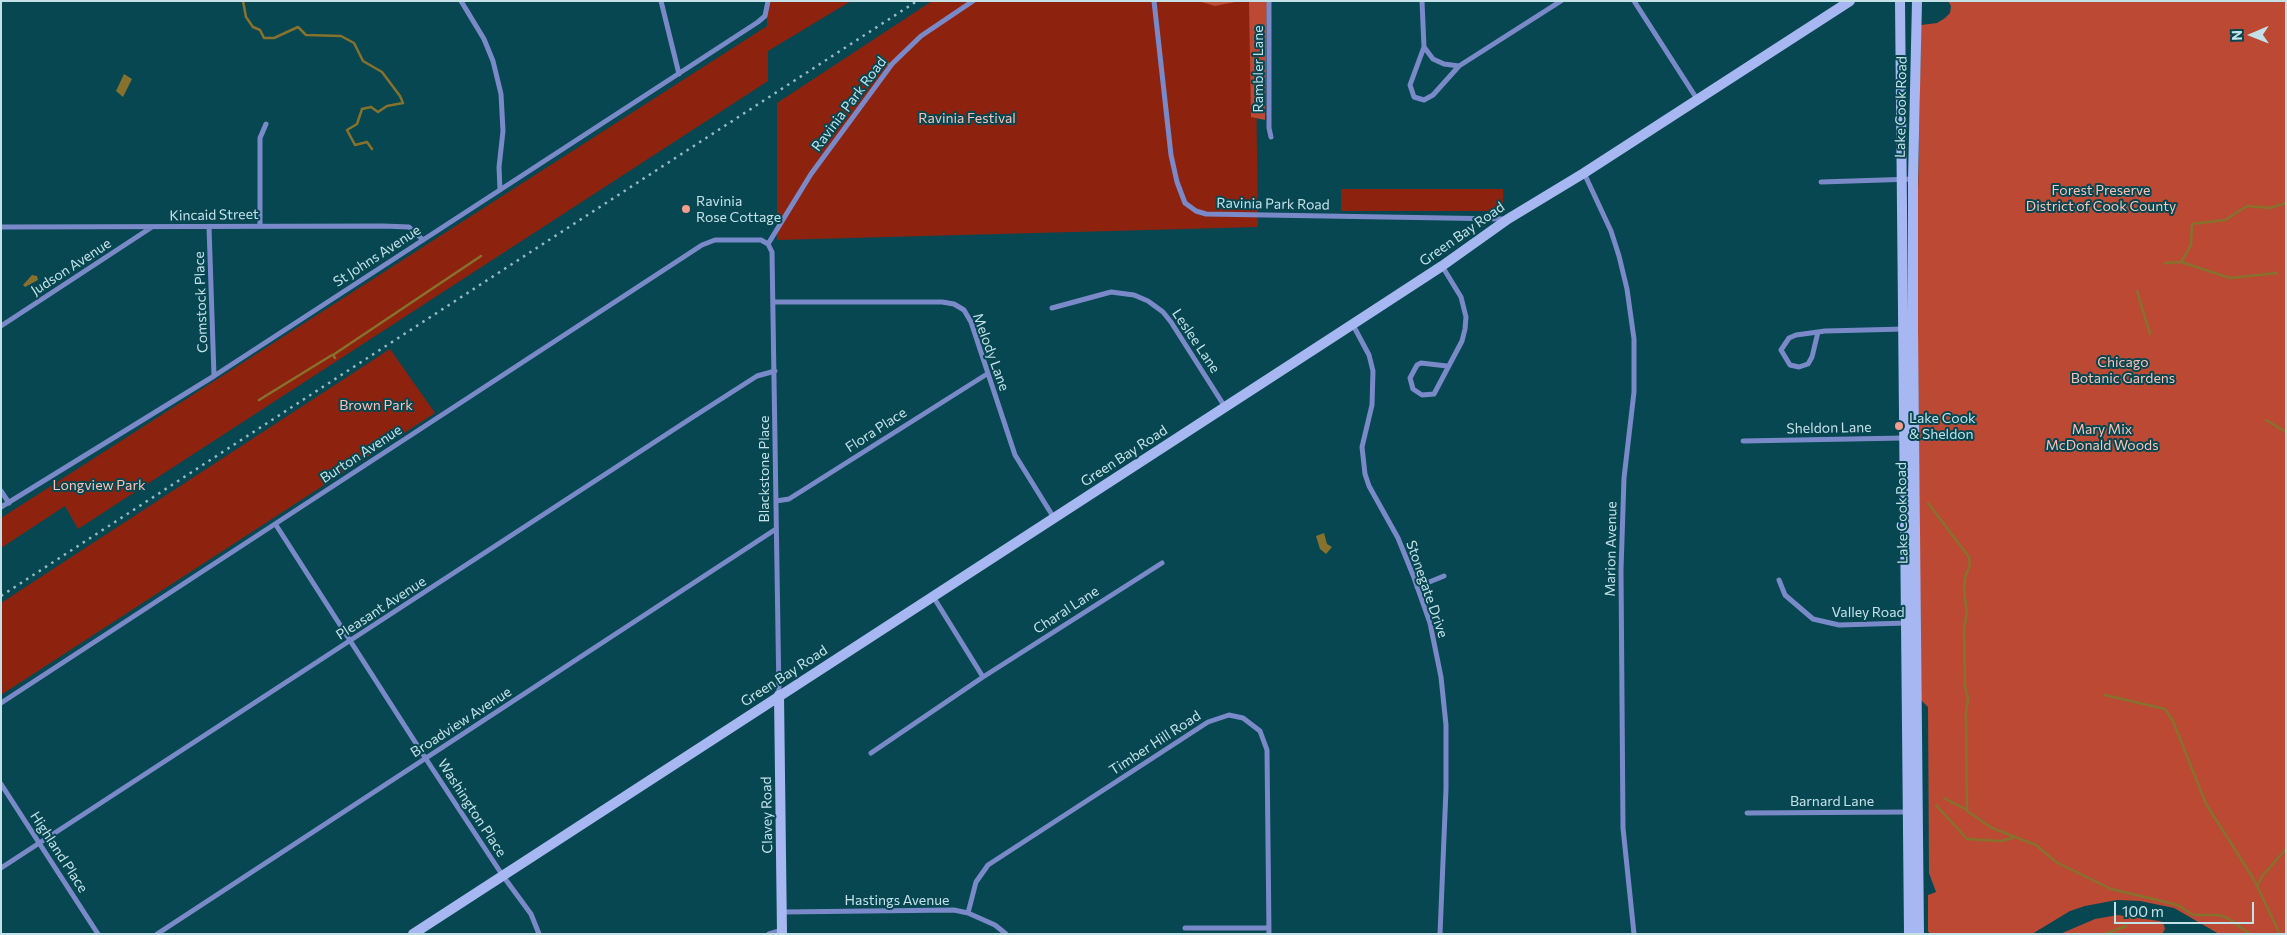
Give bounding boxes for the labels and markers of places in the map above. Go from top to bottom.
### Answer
place label: Ravinia Rose Cottage [696,193,781,226]
marker: Ravinia Rose Cottage [680,203,692,215]
place label: Lake Cook & Sheldon [1909,410,1976,442]
marker: Lake Cook & Sheldon [1893,420,1905,432]

